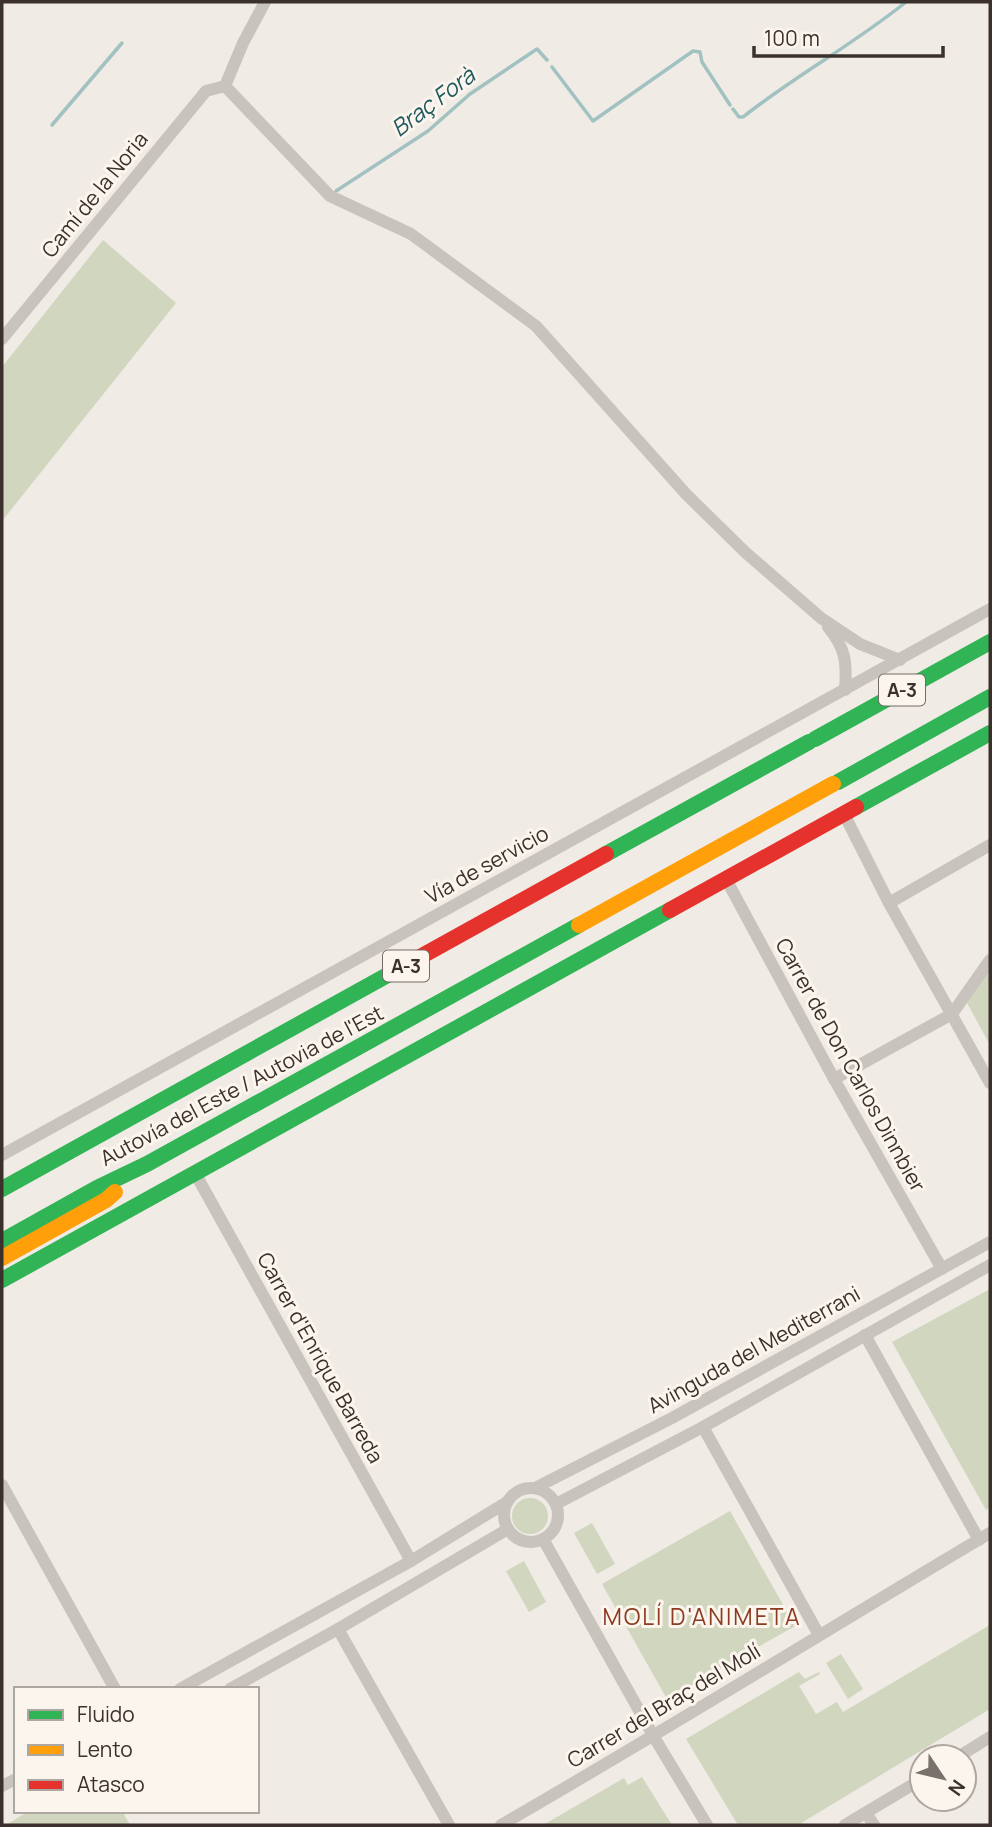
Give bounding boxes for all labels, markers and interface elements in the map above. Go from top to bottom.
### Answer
scale bar [754,14,943,58]
text: 100 m [764,24,820,52]
water label: Braç Forà [384,58,482,143]
street label: Camí de la Noria [35,126,154,263]
road number: A-3 [879,674,925,706]
street label: Vía de servicio [420,819,553,910]
street label: Carrer de Don Carlos Dinnbier [769,933,933,1197]
road number: A-3 [383,950,429,982]
street label: Autovía del Este / Autovia de l'Est [95,998,388,1172]
street label: Carrer d'Enrique Barreda [251,1247,391,1468]
street label: Avinguda del Mediterrani [642,1279,865,1419]
district label: MOLÍ D'ANIMETA [602,1600,802,1632]
street label: Carrer del Braç del Molí [562,1636,765,1774]
legend [14,1687,259,1813]
text: Fluido [77,1700,135,1728]
text: Lento [77,1735,133,1763]
north arrow [908,1743,978,1813]
text: Atasco [77,1770,145,1798]
text: N [942,1775,971,1801]

